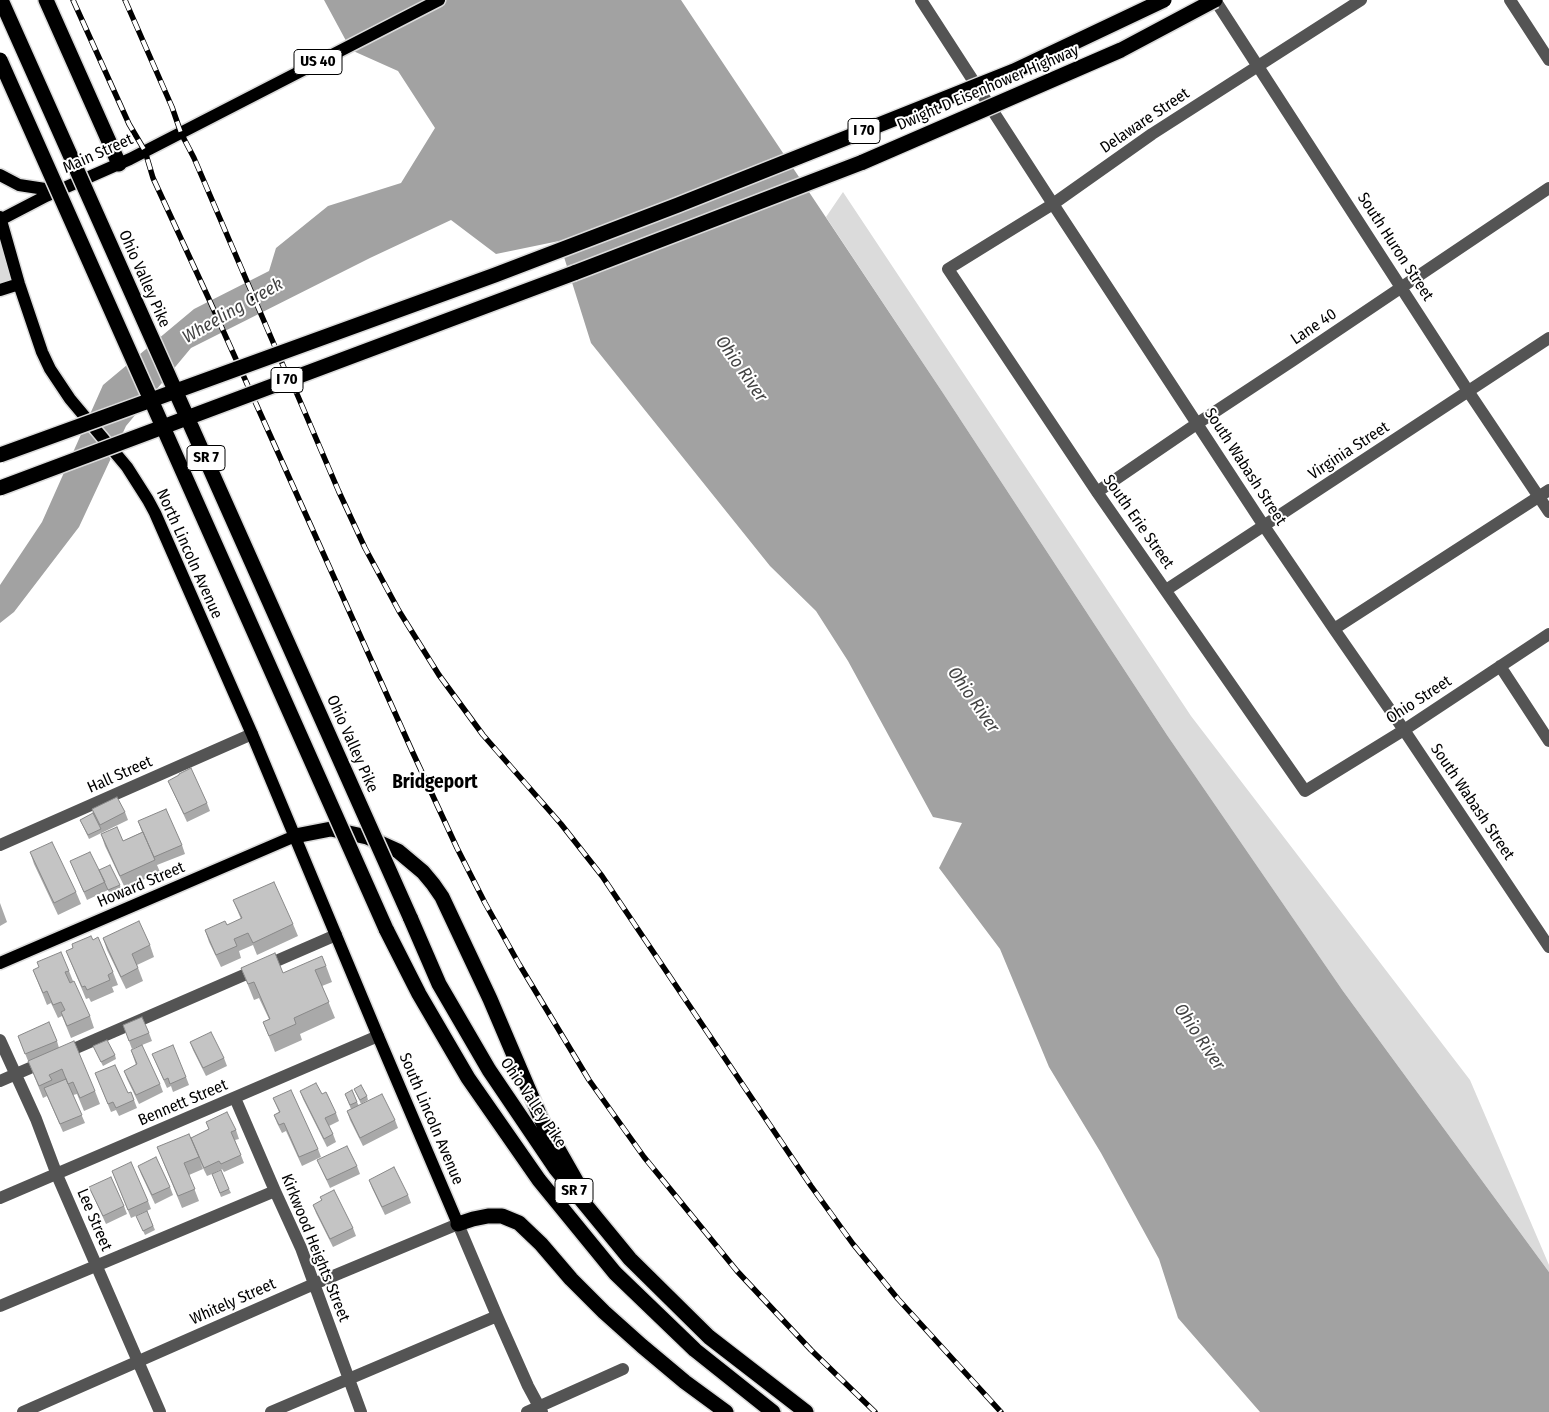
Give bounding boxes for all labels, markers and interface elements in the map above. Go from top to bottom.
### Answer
street label: Dwight D Eisenhower Highway [894,41,1082,135]
road number: US 40 [294,50,342,74]
street label: Delaware Street [1097,84,1193,158]
road number: I 70 [848,118,880,144]
street label: Main Street [60,130,136,178]
street label: South Huron Street [1353,189,1437,305]
street label: Ohio Valley Pike [114,227,174,331]
water label: Wheeling Creek [179,274,287,348]
street label: Lane 40 [1287,305,1341,349]
water label: Ohio River [710,332,772,406]
road number: I 70 [271,368,303,392]
street label: South Wabash Street [1200,405,1290,529]
street label: Virginia Street [1305,418,1393,484]
road number: SR 7 [187,446,225,470]
street label: South Erie Street [1099,471,1177,573]
street label: North Lincoln Avenue [152,486,226,622]
water label: Ohio River [942,663,1004,737]
street label: Ohio Street [1383,672,1455,728]
street label: Ohio Valley Pike [322,692,382,796]
street label: South Wabash Street [1426,740,1518,864]
street label: Hall Street [85,752,155,798]
district label: Bridgeport [392,772,478,794]
street label: Howard Street [94,858,188,912]
water label: Ohio River [1169,1000,1229,1074]
street label: South Lincoln Avenue [395,1050,467,1188]
street label: Ohio Valley Pike [496,1054,570,1152]
street label: Bennett Street [136,1076,230,1130]
street label: Kirkwood Heights Street [277,1171,353,1325]
road number: SR 7 [555,1178,593,1204]
street label: Lee Street [72,1186,116,1254]
street label: Whitely Street [187,1275,279,1329]

